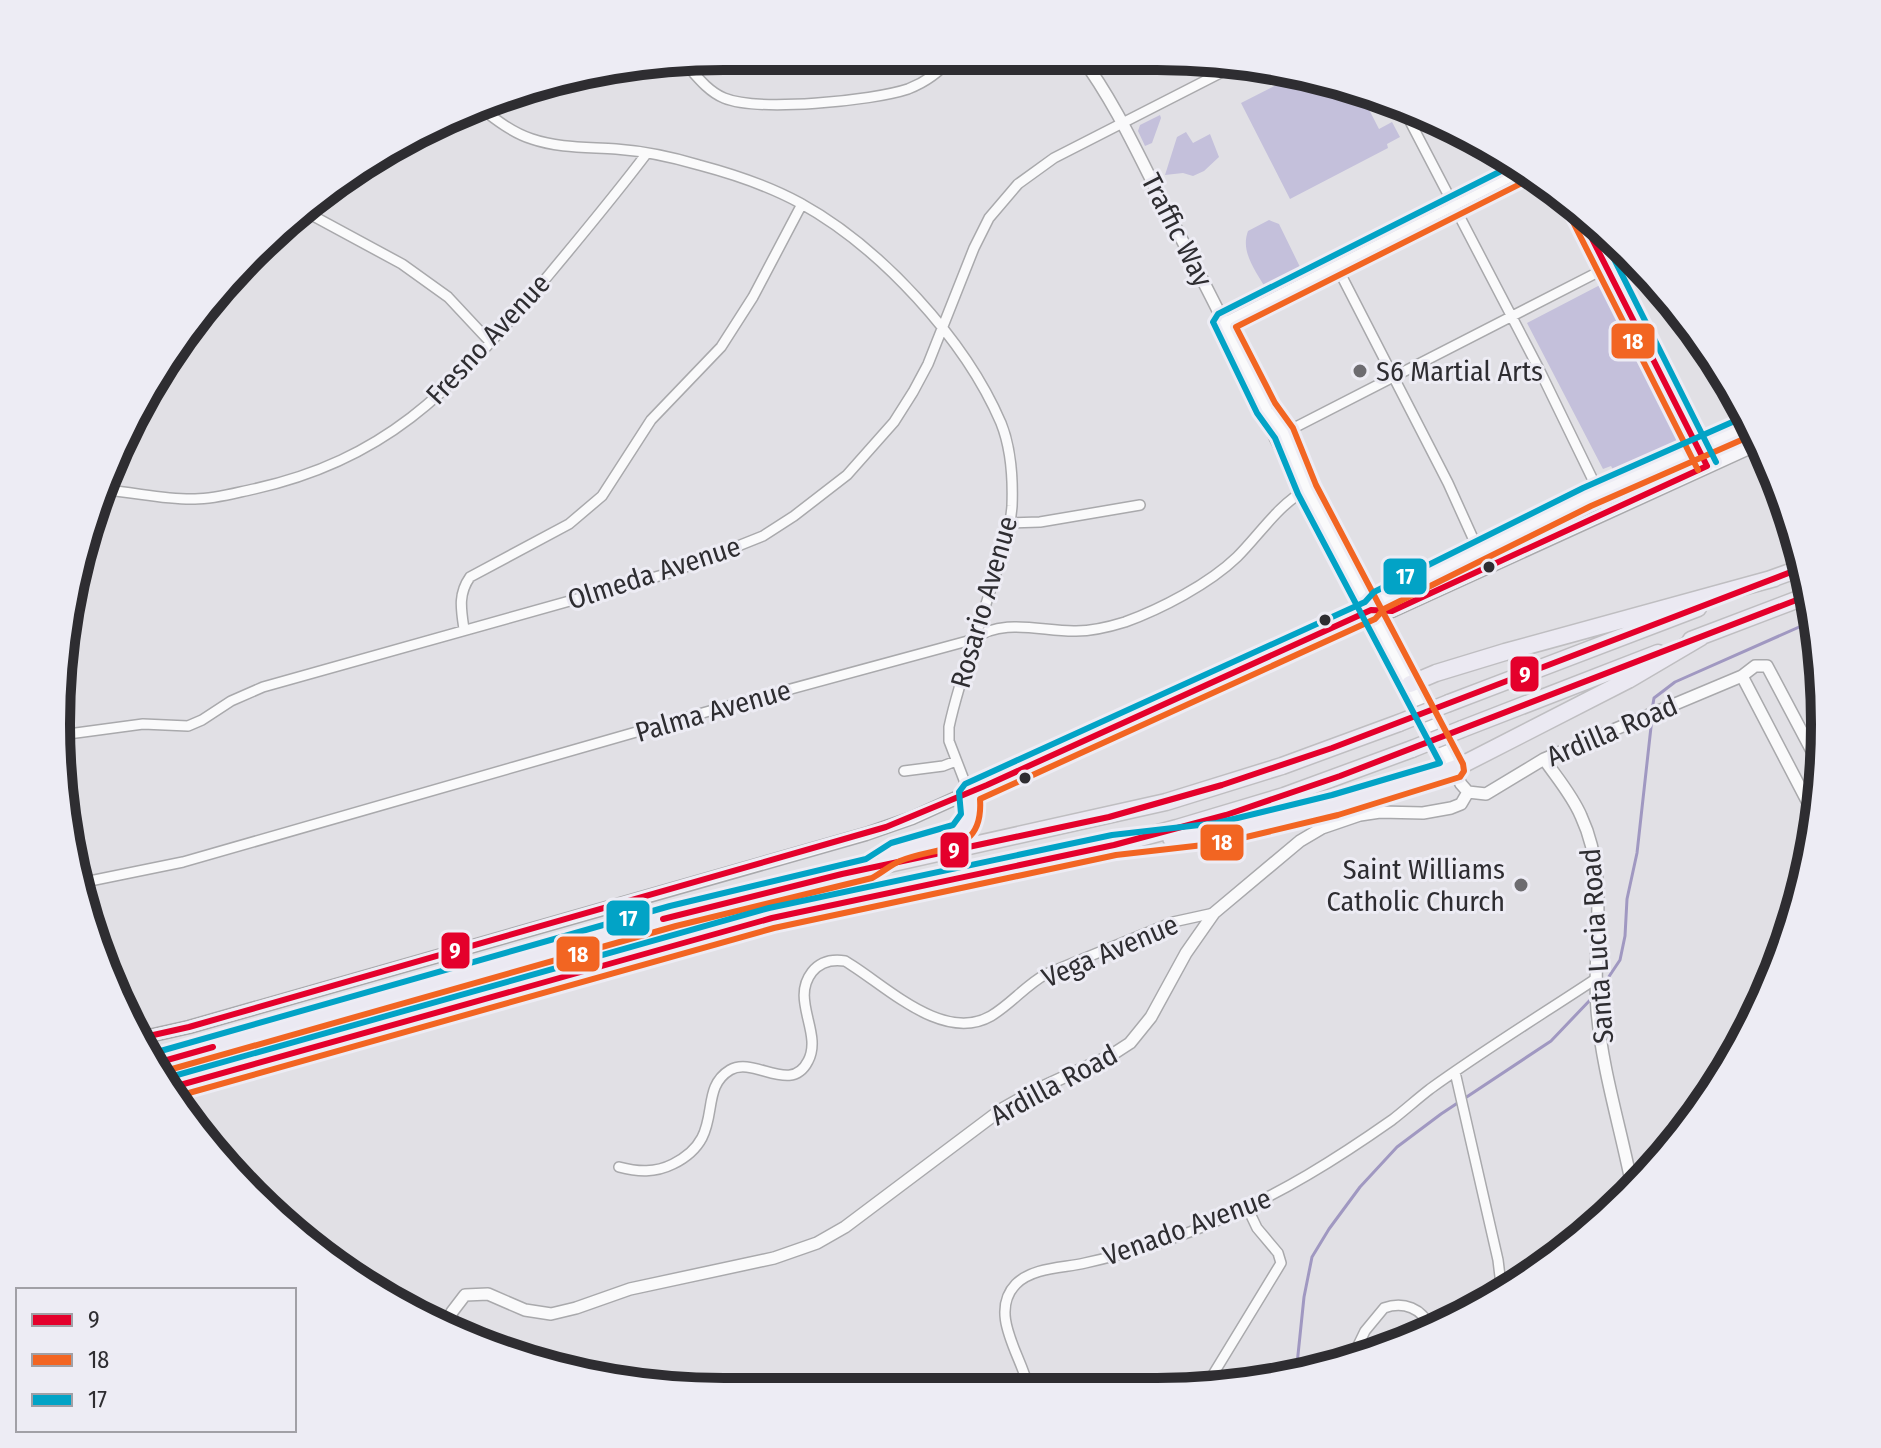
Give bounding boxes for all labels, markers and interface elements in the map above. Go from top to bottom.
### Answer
street label: Traffic Way [1135,168,1220,292]
street label: Fresno Avenue [419,267,557,411]
line badge: 18 [1610,322,1656,360]
text: 18 [1623,328,1644,355]
place label: S6 Martial Arts [1376,355,1543,388]
marker: S6 Martial Arts [1351,362,1369,380]
street label: Rosario Avenue [944,512,1024,692]
street label: Olmeda Avenue [563,530,745,616]
line badge: 17 [1382,557,1428,596]
unlabelled marker [1481,559,1497,575]
text: 17 [1396,563,1415,590]
unlabelled marker [1317,612,1333,628]
line badge: 9 [1509,655,1540,693]
text: 9 [1519,661,1531,688]
street label: Palma Avenue [632,673,794,749]
street label: Ardilla Road [1542,689,1682,773]
unlabelled marker [1017,770,1033,786]
line badge: 18 [1199,823,1245,862]
text: 18 [1212,829,1233,856]
line badge: 9 [939,831,970,869]
text: 9 [948,837,960,864]
street label: Santa Lucia Road [1574,847,1620,1045]
place label: Saint Williams Catholic Church [1327,853,1505,918]
marker: Saint Williams Catholic Church [1512,876,1530,894]
line badge: 17 [605,899,651,937]
text: 17 [619,905,638,932]
street label: Vega Avenue [1037,908,1183,994]
line badge: 9 [440,931,471,970]
line badge: 18 [555,935,601,973]
text: 9 [449,937,461,964]
text: 18 [568,941,589,968]
street label: Ardilla Road [985,1038,1123,1132]
street label: Venado Avenue [1099,1181,1275,1273]
legend [16,1288,296,1432]
text: 9 [88,1306,100,1334]
text: 18 [88,1346,109,1374]
text: 17 [88,1386,107,1414]

